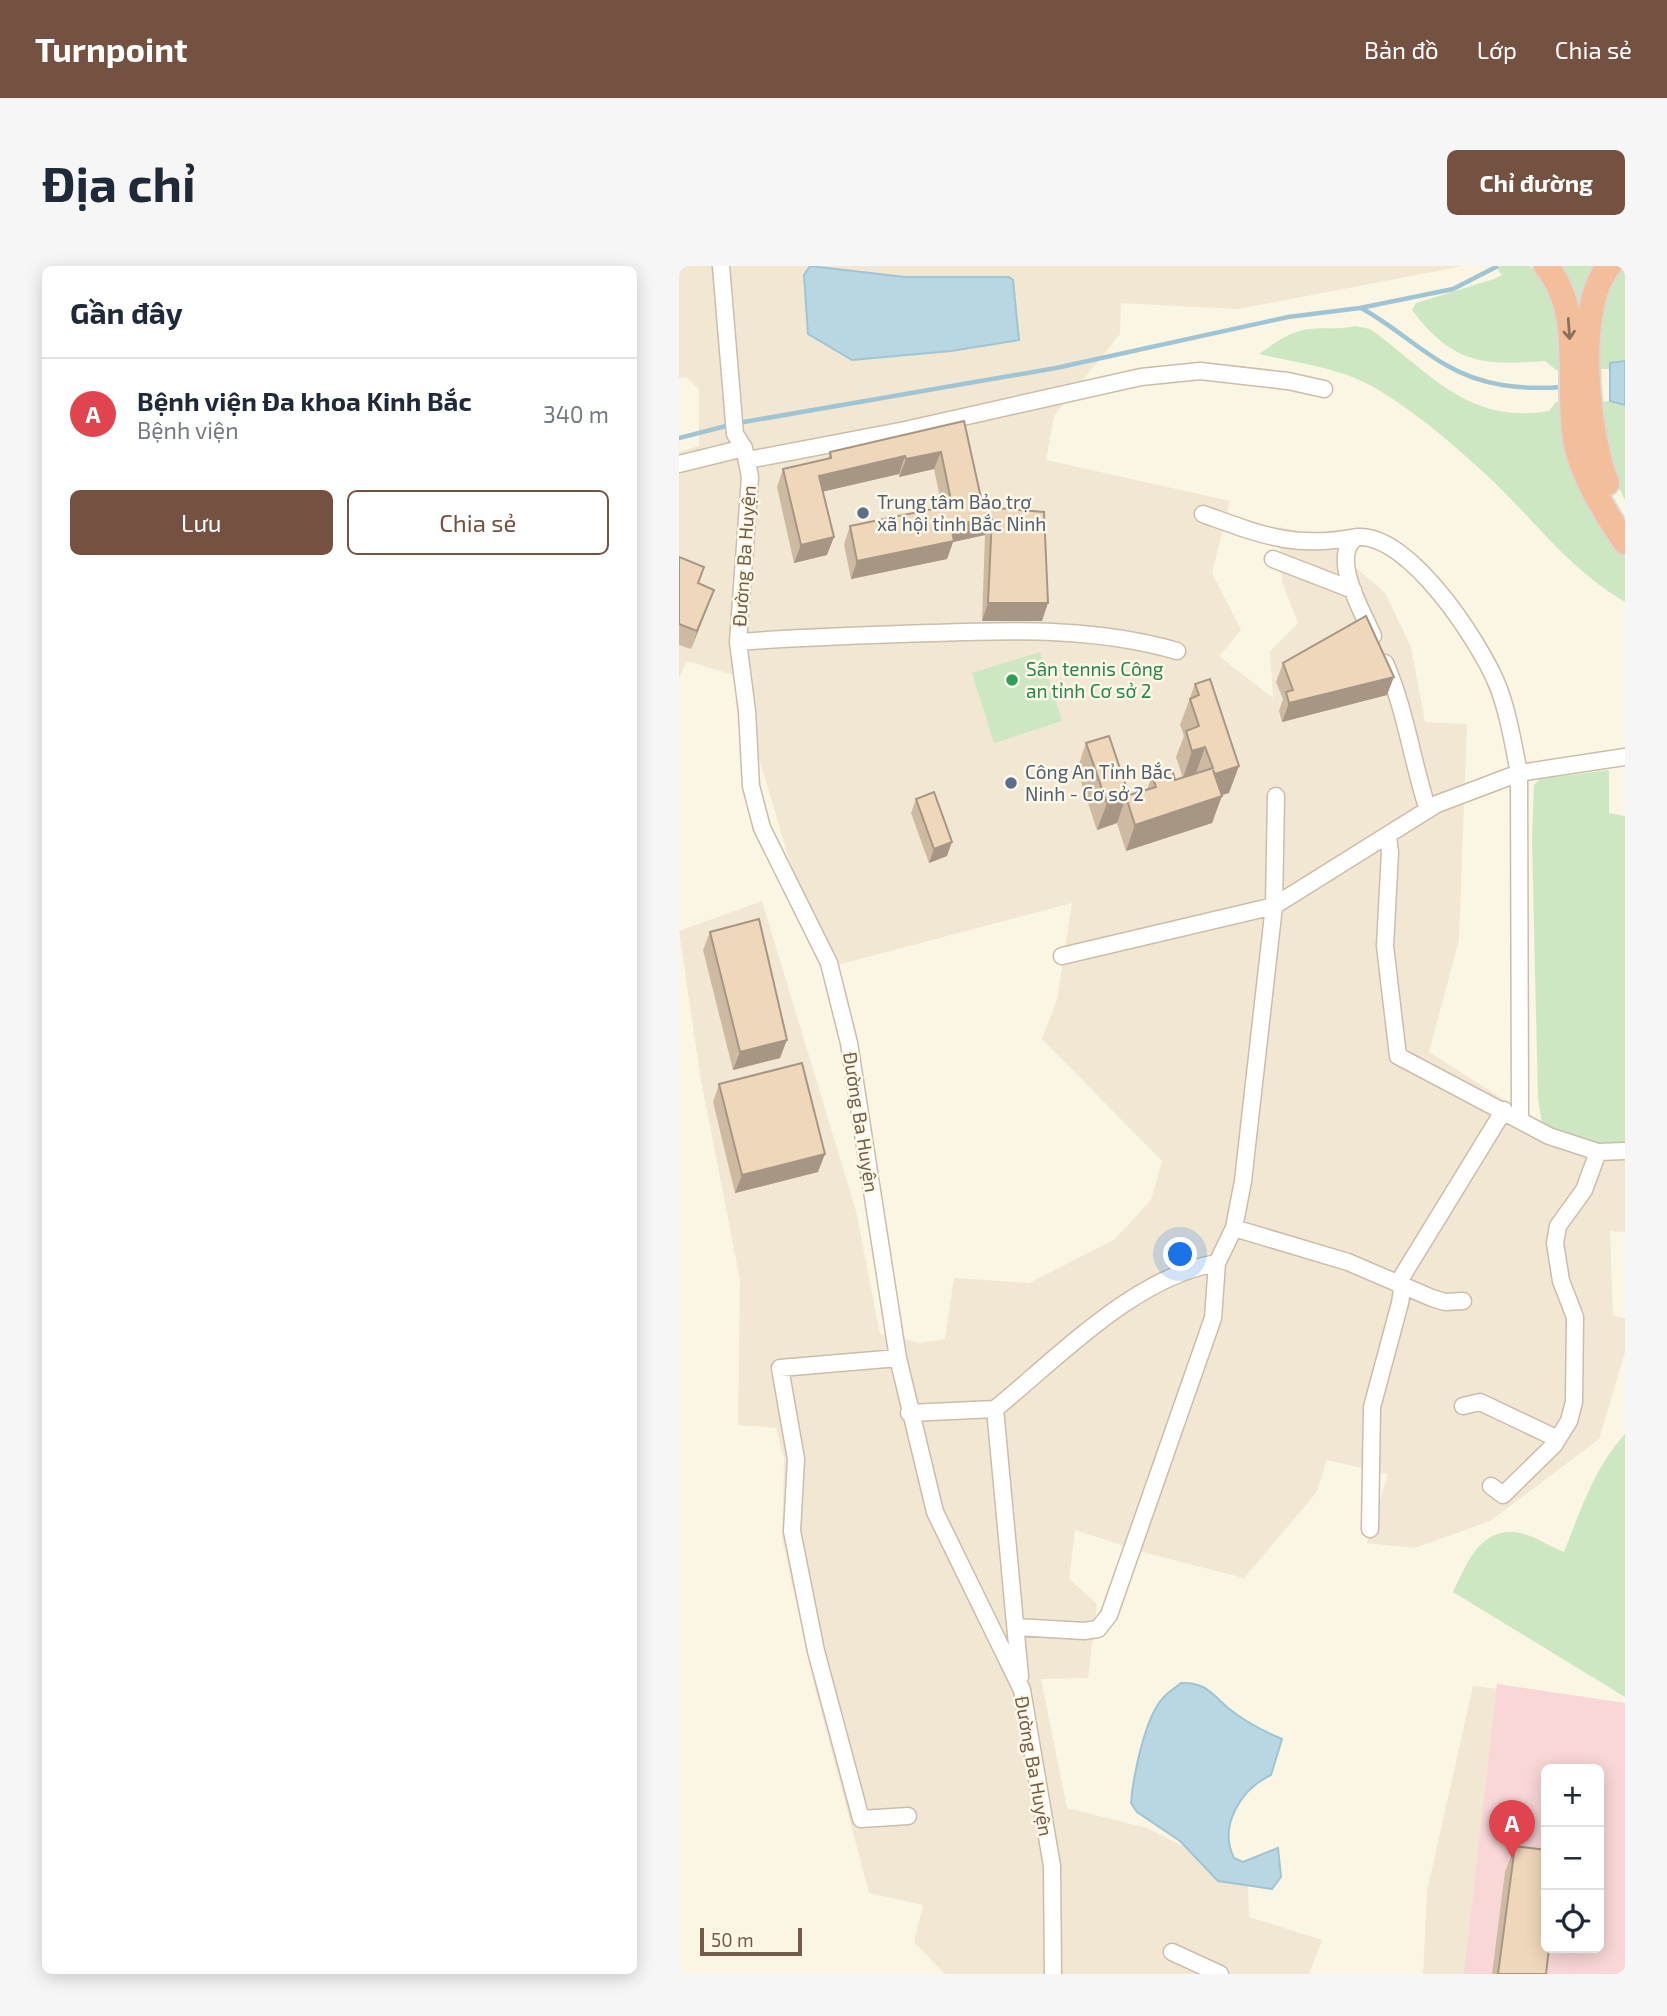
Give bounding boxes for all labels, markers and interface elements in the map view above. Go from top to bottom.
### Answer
text: Turnpoint [35,29,188,69]
text: Bản đồ [1364,35,1439,64]
text: Lớp [1477,35,1517,64]
text: Chia sẻ [1555,35,1632,64]
button: Chỉ đường [1447,150,1625,215]
text: Địa chỉ [42,153,196,212]
text: Gần đây [70,294,183,330]
one-way arrow [1563,317,1576,340]
text: Bệnh viện Đa khoa Kinh Bắc [137,385,472,416]
text: A [85,400,101,428]
text: 340 m [543,400,609,428]
text: Bệnh viện [137,416,239,444]
street label: Đường Ba Huyện [727,484,760,628]
button: Lưu [70,490,333,555]
button: Chia sẻ [347,490,609,555]
place label: Trung tâm Bảo trợ xã hội tỉnh Bắc Ninh [877,490,1046,535]
marker: Trung tâm Bảo trợ xã hội tỉnh Bắc Ninh [855,505,871,521]
place label: Sân tennis Công an tỉnh Cơ sở 2 [1026,657,1164,702]
marker: Sân tennis Công an tỉnh Cơ sở 2 [1004,672,1020,688]
place label: Công An Tỉnh Bắc Ninh - Cơ sở 2 [1025,760,1172,805]
marker: Công An Tỉnh Bắc Ninh - Cơ sở 2 [1003,775,1019,791]
street label: Đường Ba Huyện [839,1050,884,1194]
your location [1163,1237,1197,1271]
street label: Đường Ba Huyện [1011,1694,1058,1838]
map controls [1541,1764,1604,1953]
button: + [1541,1764,1604,1827]
pin: A [1489,1800,1535,1858]
button: − [1541,1827,1604,1890]
button: locate [1541,1890,1604,1953]
scale bar [700,1925,801,1957]
text: 50 m [711,1928,754,1951]

